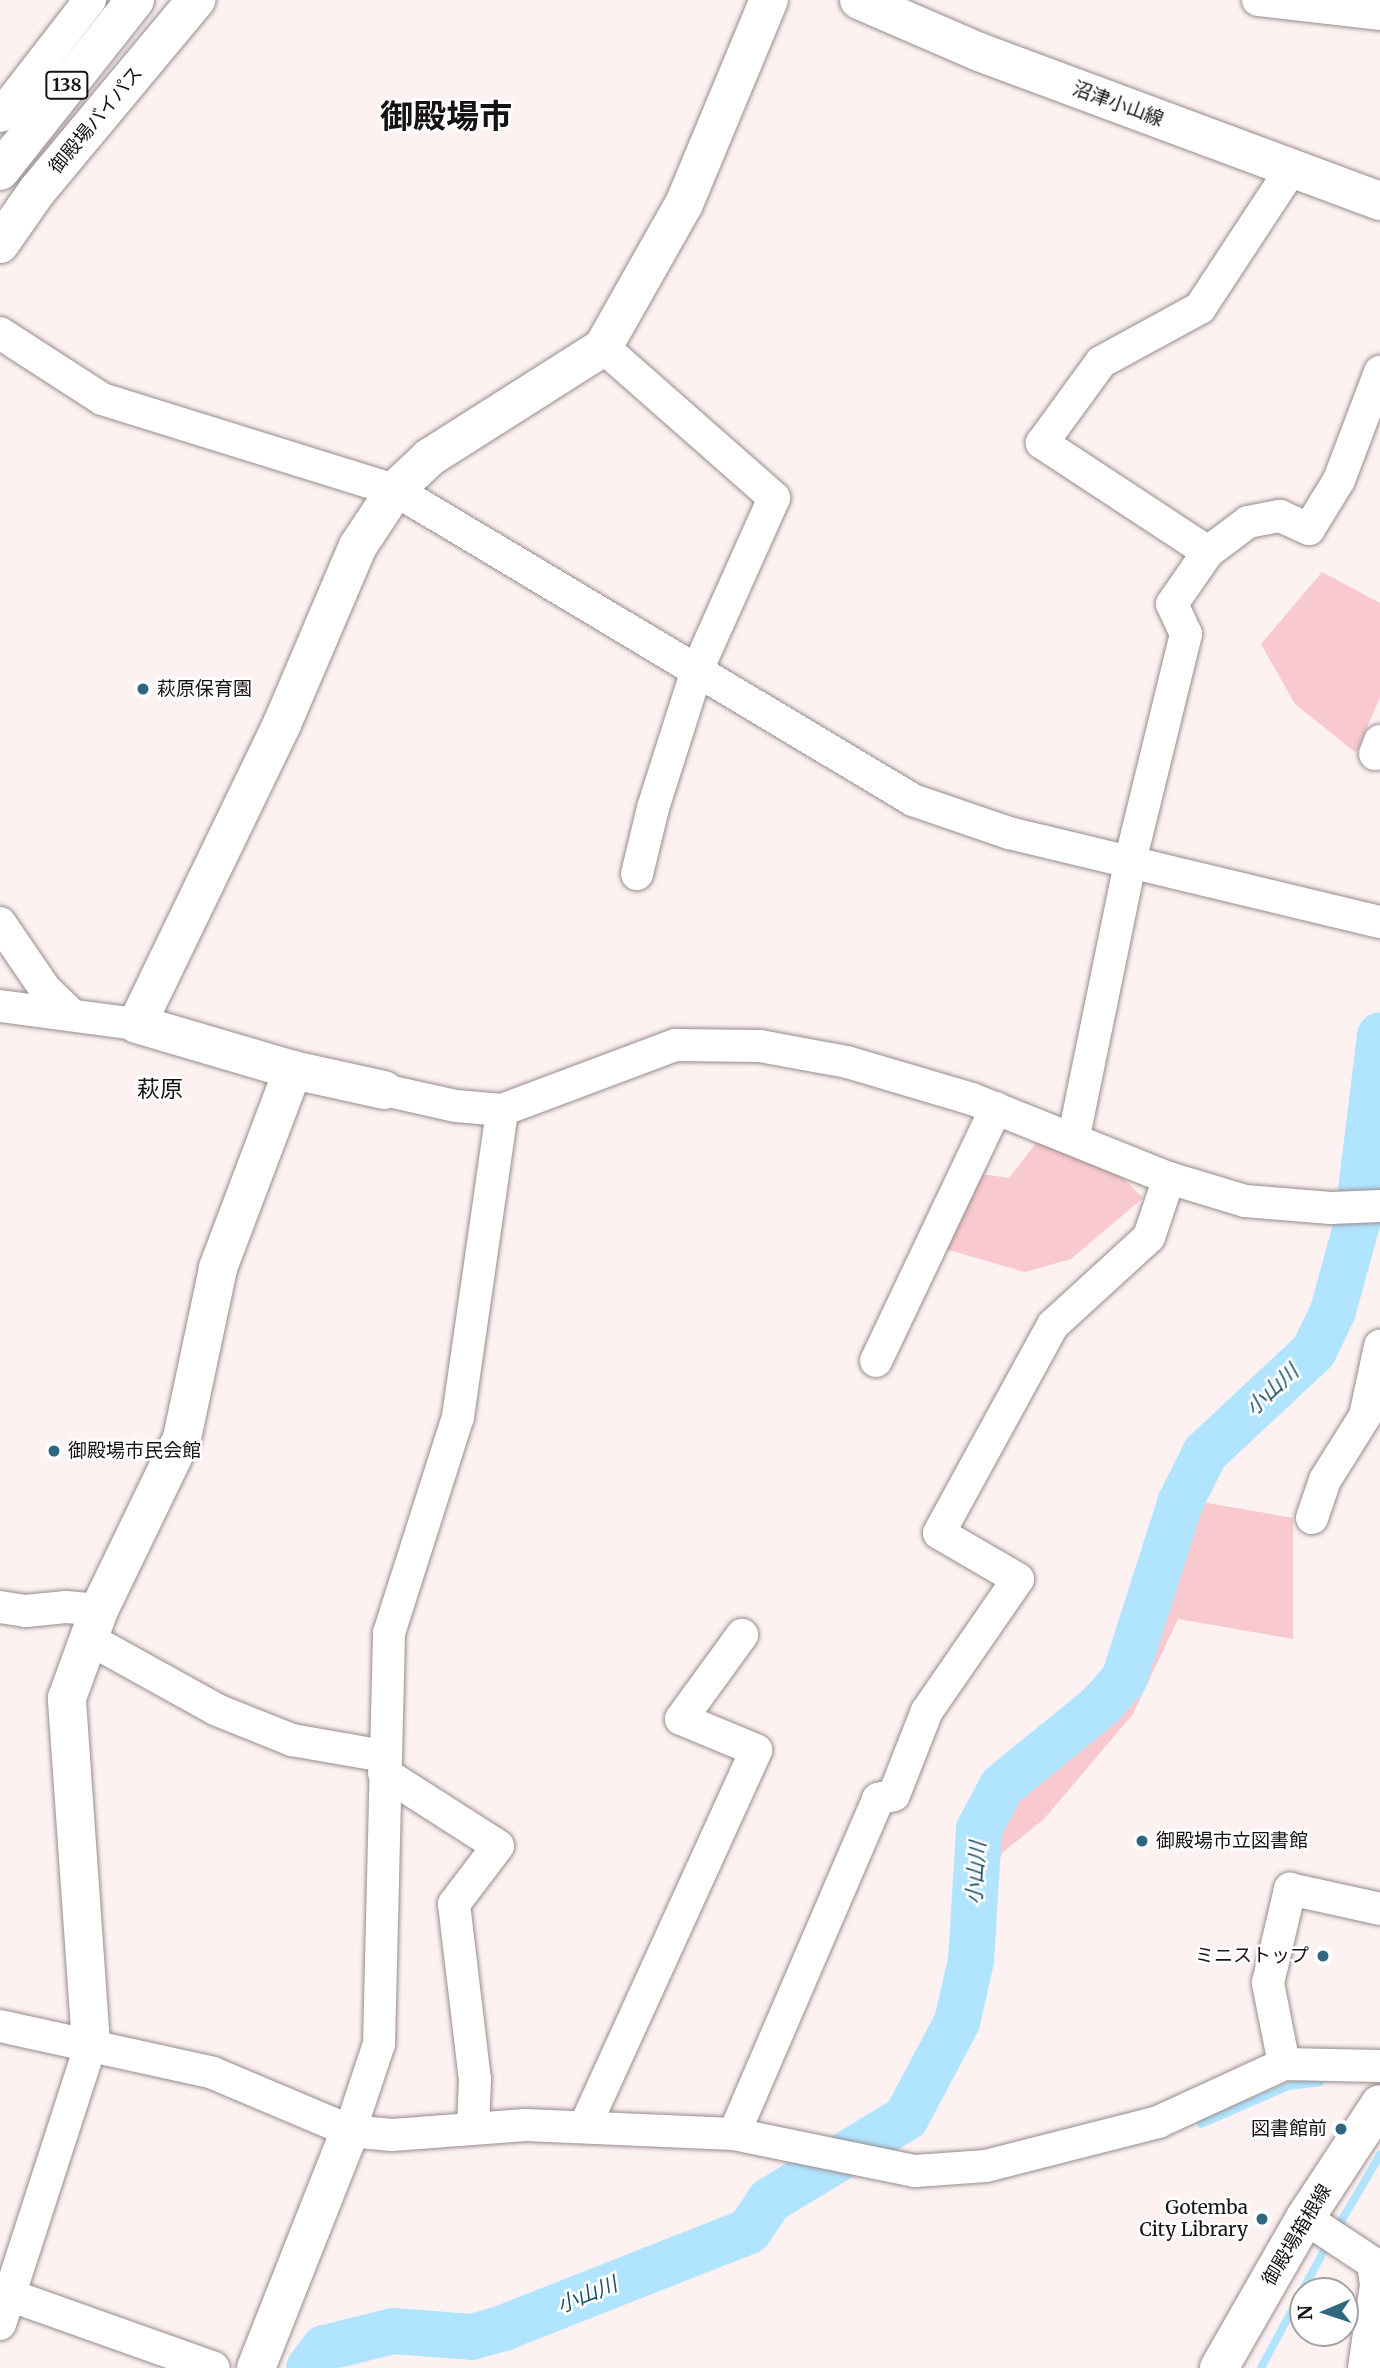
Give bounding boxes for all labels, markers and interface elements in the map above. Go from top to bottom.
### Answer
street label: 御殿場バイパス [45,62,147,178]
road number: 138 [44,70,90,100]
street label: 沼津小山線 [1069,77,1167,131]
district label: 御殿場市 [380,97,512,137]
place label: 萩原保育園 [157,678,252,700]
marker: 萩原保育園 [135,681,151,697]
district label: 萩原 [137,1075,183,1103]
water label: 小山川 [1240,1359,1304,1421]
place label: 御殿場市民会館 [68,1440,201,1462]
marker: 御殿場市民会館 [46,1443,62,1459]
place label: 御殿場市立図書館 [1156,1830,1308,1852]
marker: 御殿場市立図書館 [1134,1833,1150,1849]
water label: 小山川 [961,1841,991,1905]
place label: ミニストップ [1195,1945,1309,1967]
marker: ミニストップ [1315,1948,1331,1964]
place label: 図書館前 [1251,2118,1327,2140]
marker: 図書館前 [1333,2121,1349,2137]
street label: 御殿場箱根線 [1258,2180,1336,2290]
place label: Gotemba City Library [1140,2197,1248,2241]
marker: Gotemba City Library [1254,2211,1270,2227]
water label: 小山川 [553,2272,621,2318]
north arrow [1289,2277,1359,2347]
text: N [1293,2305,1317,2321]

